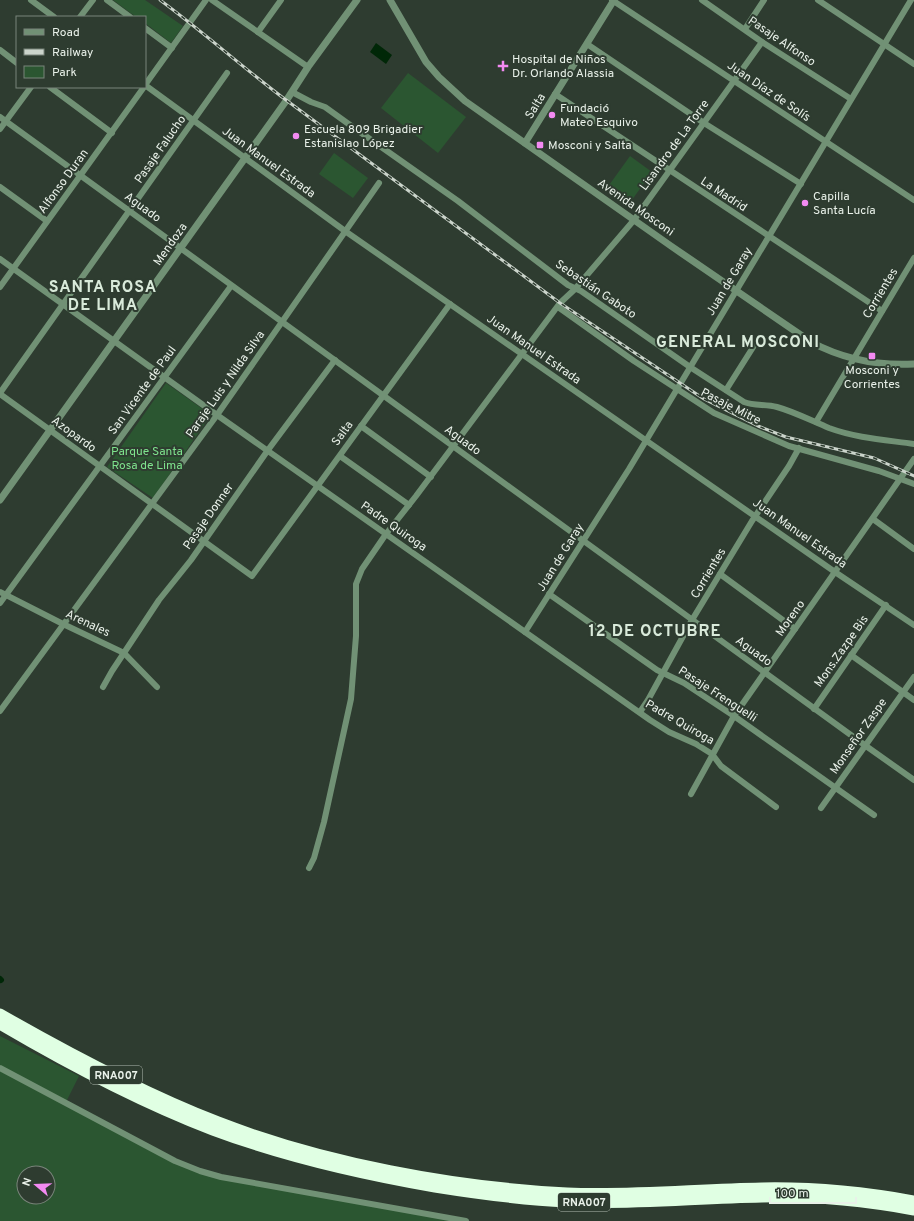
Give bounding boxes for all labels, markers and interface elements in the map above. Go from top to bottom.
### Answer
street label: Pasaje Alfonso [745,13,819,71]
legend [16,16,146,88]
text: Road [52,25,80,41]
text: Railway [52,45,93,61]
place label: Hospital de Niños Dr. Orlando Alassia [512,52,614,82]
street label: Juan Díaz de Solís [724,58,813,126]
marker: Hospital de Niños Dr. Orlando Alassia [497,60,509,72]
text: Park [52,65,77,81]
street label: Salta [522,91,550,122]
street label: Lisandro de La Torre [636,97,713,194]
place label: Fundació Mateo Esquivo [560,101,638,131]
marker: Fundació Mateo Esquivo [547,110,557,120]
street label: Pasaje Falucho [131,112,190,187]
place label: Escuela 809 Brigadier Estanislao López [304,122,423,152]
street label: Juan Manuel Estrada [219,124,318,202]
marker: Escuela 809 Brigadier Estanislao López [291,131,301,141]
place label: Mosconi y Salta [548,138,632,154]
marker: Mosconi y Salta [535,140,545,150]
street label: Alfonso Duran [35,146,93,217]
street label: La Madrid [697,174,750,216]
street label: Avenida Mosconi [594,175,677,240]
street label: Aguado [121,189,164,227]
place label: Capilla Santa Lucía [813,189,876,219]
marker: Capilla Santa Lucía [800,198,810,208]
street label: Mendoza [150,220,191,269]
street label: Juan de Garay [703,244,757,319]
street label: Sebastián Gaboto [552,257,639,323]
street label: Corrientes [860,265,902,322]
district label: SANTA ROSA DE LIMA [49,278,157,316]
street label: Juan Manuel Estrada [483,311,584,388]
street label: Paraje Luis y Nilda Silva [183,328,269,441]
district label: GENERAL MOSCONI [656,333,820,353]
street label: San Vicente de Paul [105,343,180,438]
marker: Mosconi y Corrientes [867,351,877,361]
place label: Mosconi y Corrientes [844,363,900,393]
street label: Pasaje Mitre [698,385,763,429]
street label: Azopardo [48,413,99,457]
street label: Salta [328,418,357,449]
street label: Aguado [441,422,484,460]
park label: Parque Santa Rosa de Lima [111,444,183,474]
street label: Pasaje Donner [180,480,238,553]
street label: Juan Manuel Estrada [749,495,850,572]
street label: Padre Quiroga [357,498,430,556]
street label: Juan de Garay [534,521,588,595]
street label: Corrientes [688,545,730,602]
street label: Moreno [773,597,809,640]
street label: Arenales [63,607,112,641]
street label: Mons.Zazpe Bis [811,612,873,691]
district label: 12 DE OCTUBRE [588,622,722,642]
street label: Aguado [732,633,775,671]
street label: Pasaje Frenguelli [675,663,760,726]
street label: Monseñor Zaspe [827,695,891,778]
street label: Padre Quiroga [642,697,717,749]
road number: RNA007 [90,1066,142,1084]
north arrow [16,1165,56,1205]
text: N [20,1176,35,1188]
scale bar [770,1179,856,1205]
text: 100 m [776,1186,809,1202]
road number: RNA007 [558,1193,610,1211]

